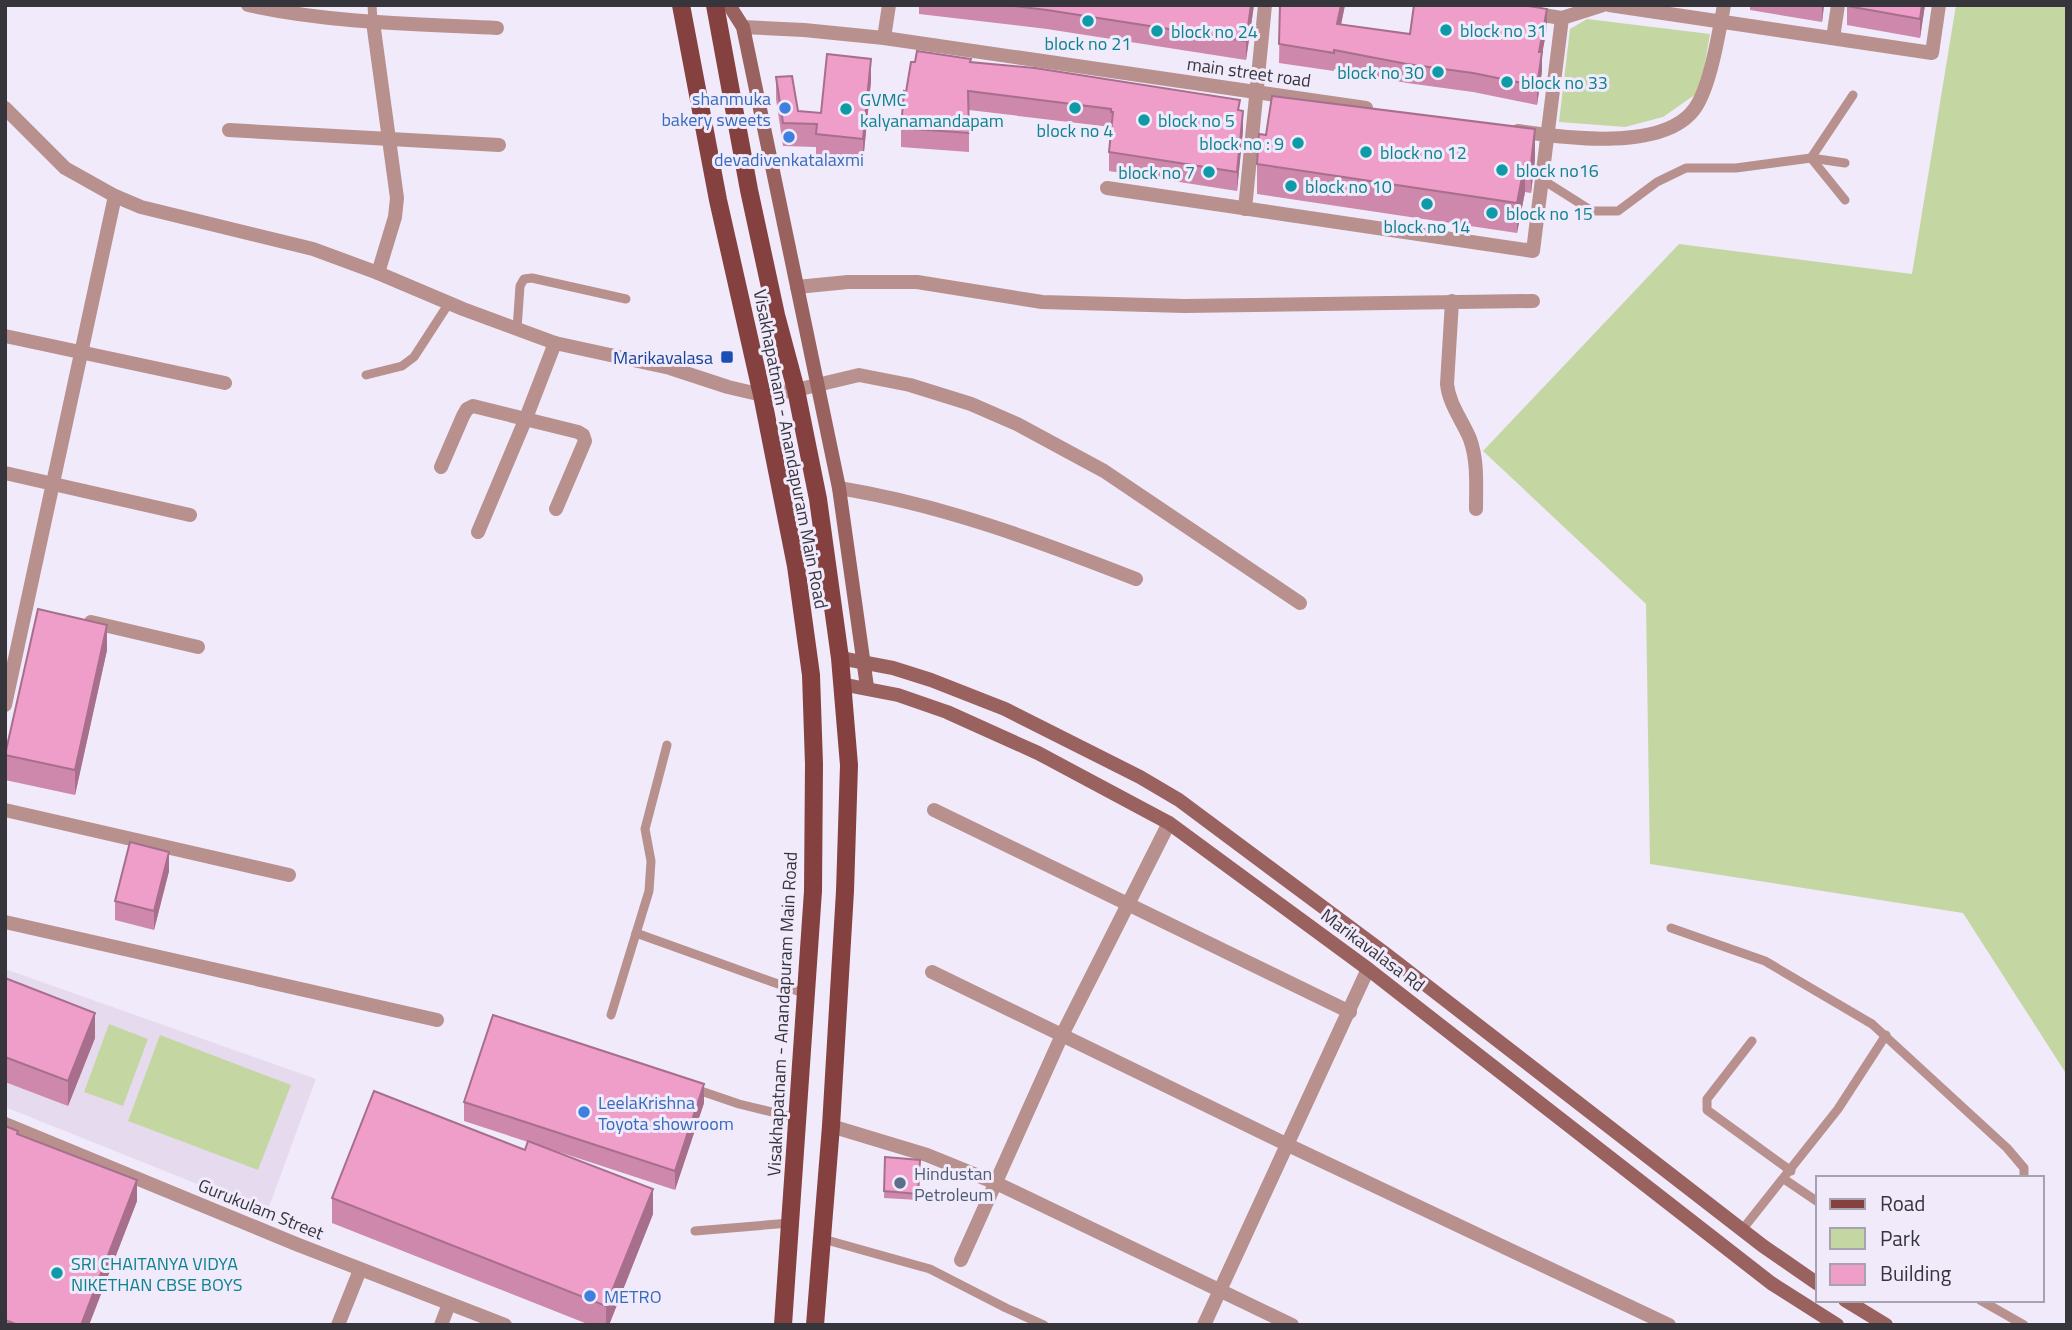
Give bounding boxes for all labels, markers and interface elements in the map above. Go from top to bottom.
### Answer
marker: block no 21 [1080,13,1096,29]
place label: block no 31 [1460,17,1547,44]
place label: block no 24 [1171,18,1258,45]
marker: block no 31 [1438,22,1454,38]
marker: block no 24 [1149,23,1165,39]
place label: block no 21 [1045,30,1131,57]
street label: main street road [1185,50,1313,94]
place label: block no 30 [1337,59,1424,86]
marker: block no 30 [1430,64,1446,80]
place label: block no 33 [1521,69,1608,96]
marker: block no 33 [1499,74,1515,90]
place label: shanmuka bakery sweets [661,85,771,133]
place label: GVMC kalyanamandapam [860,86,1004,134]
marker: shanmuka bakery sweets [777,100,793,116]
marker: block no 4 [1067,100,1083,116]
marker: GVMC kalyanamandapam [838,101,854,117]
place label: block no 5 [1158,107,1235,134]
marker: block no 5 [1136,112,1152,128]
place label: block no 4 [1037,117,1113,144]
marker: devadivenkatalaxmi [781,129,797,145]
place label: block no : 9 [1199,130,1284,157]
marker: block no : 9 [1290,135,1306,151]
place label: block no 12 [1380,139,1467,166]
marker: block no 12 [1358,144,1374,160]
place label: devadivenkatalaxmi [714,146,864,173]
place label: block no16 [1516,157,1599,184]
place label: block no 7 [1118,159,1195,186]
marker: block no16 [1494,162,1510,178]
marker: block no 7 [1201,164,1217,180]
place label: block no 10 [1305,173,1392,200]
marker: block no 10 [1283,178,1299,194]
marker: block no 14 [1419,196,1435,212]
place label: block no 15 [1506,200,1593,227]
marker: block no 15 [1484,205,1500,221]
place label: block no 14 [1384,213,1470,240]
street label: Visakhapatnam - Anandapuram Main Road [747,287,835,611]
place label: Marikavalasa [613,344,713,371]
marker: Marikavalasa [719,349,735,365]
street label: Visakhapatnam - Anandapuram Main Road [760,851,804,1177]
street label: Marikavalasa Rd [1315,902,1431,998]
place label: LeelaKrishna Toyota showroom [598,1089,734,1137]
marker: LeelaKrishna Toyota showroom [576,1104,592,1120]
place label: Hindustan Petroleum [914,1160,993,1208]
street label: Gurukulam Street [194,1172,328,1247]
marker: Hindustan Petroleum [892,1175,908,1191]
legend [1816,1176,2044,1302]
text: Road [1880,1187,1925,1219]
text: Park [1880,1222,1920,1254]
place label: SRI CHAITANYA VIDYA NIKETHAN CBSE BOYS [71,1250,242,1298]
text: Building [1880,1257,1952,1289]
marker: SRI CHAITANYA VIDYA NIKETHAN CBSE BOYS [49,1265,65,1281]
place label: METRO [604,1283,662,1310]
marker: METRO [582,1288,598,1304]

